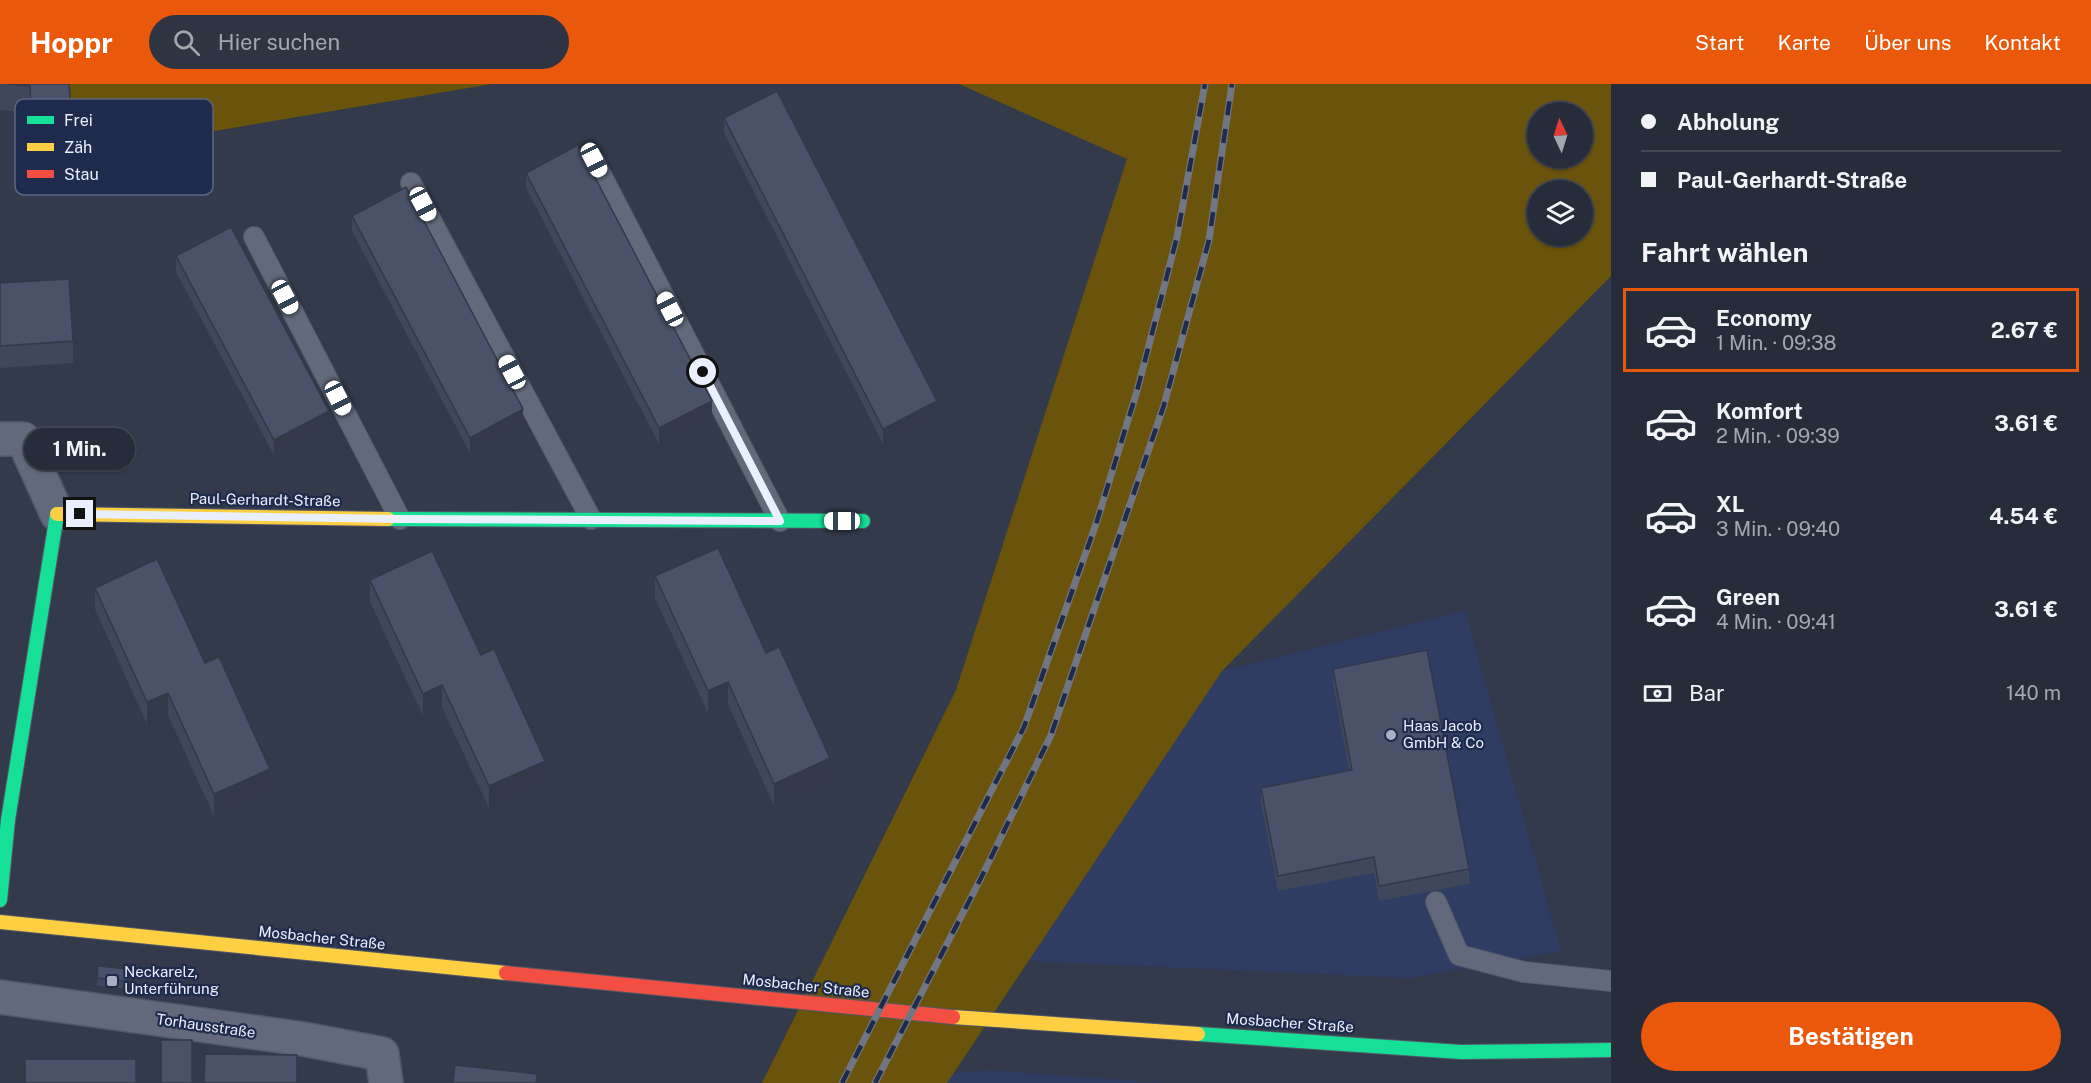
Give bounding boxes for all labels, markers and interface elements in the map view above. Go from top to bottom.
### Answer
search box [149,15,569,69]
text: Hoppr [30,26,113,59]
icon: search [170,26,203,59]
text: Hier suchen [218,29,340,55]
text: Start [1695,30,1744,55]
text: Karte [1777,30,1831,55]
text: Über uns [1864,30,1951,55]
text: Kontakt [1984,30,2061,55]
legend [15,99,213,195]
north arrow [1527,102,1593,168]
map controls [1527,102,1593,246]
text: Abholung [1677,109,1779,135]
text: Frei [64,111,93,130]
text: Zäh [64,138,92,157]
car [578,140,610,180]
text: Stau [64,165,99,184]
text: Paul-Gerhardt-Straße [1677,167,1907,193]
button: layers [1527,180,1593,246]
car [407,184,439,224]
text: Fahrt wählen [1641,236,1809,268]
car [269,277,301,317]
car [654,289,686,329]
icon: car [1644,303,1698,357]
text: Economy [1716,305,1812,331]
text: 2.67 € [1991,317,2058,343]
text: 1 Min. · 09:38 [1716,331,1836,355]
car [496,352,528,392]
route start [689,358,716,385]
car [322,378,354,418]
icon: car [1644,396,1698,450]
text: Komfort [1716,398,1803,424]
text: 3.61 € [1994,410,2058,436]
text: 2 Min. · 09:39 [1716,424,1840,448]
callout: 1 Min. [25,427,136,469]
text: 1 Min. [52,437,107,461]
icon: car [1644,489,1698,543]
street label: Paul-Gerhardt-Straße [189,490,341,509]
text: XL [1716,491,1744,517]
route end [66,500,93,527]
text: 4.54 € [1989,503,2058,529]
car [824,512,860,530]
text: 3 Min. · 09:40 [1716,517,1840,541]
icon: car [1644,582,1698,636]
text: Green [1716,584,1780,610]
text: 3.61 € [1994,596,2058,622]
text: 4 Min. · 09:41 [1716,610,1836,634]
icon: cash [1641,677,1674,710]
text: Bar [1689,680,1725,706]
text: 140 m [2006,681,2061,705]
place label: Haas Jacob GmbH & Co [1403,717,1484,751]
marker: Haas Jacob GmbH & Co [1384,728,1398,742]
street label: Mosbacher Straße [258,922,387,953]
place label: Neckarelz, Unterführung [124,963,219,997]
street label: Mosbacher Straße [742,970,871,1001]
marker: Neckarelz, Unterführung [105,974,119,988]
button: Bestätigen [1641,1002,2061,1071]
street label: Torhausstraße [155,1010,257,1041]
street label: Mosbacher Straße [1226,1010,1354,1035]

